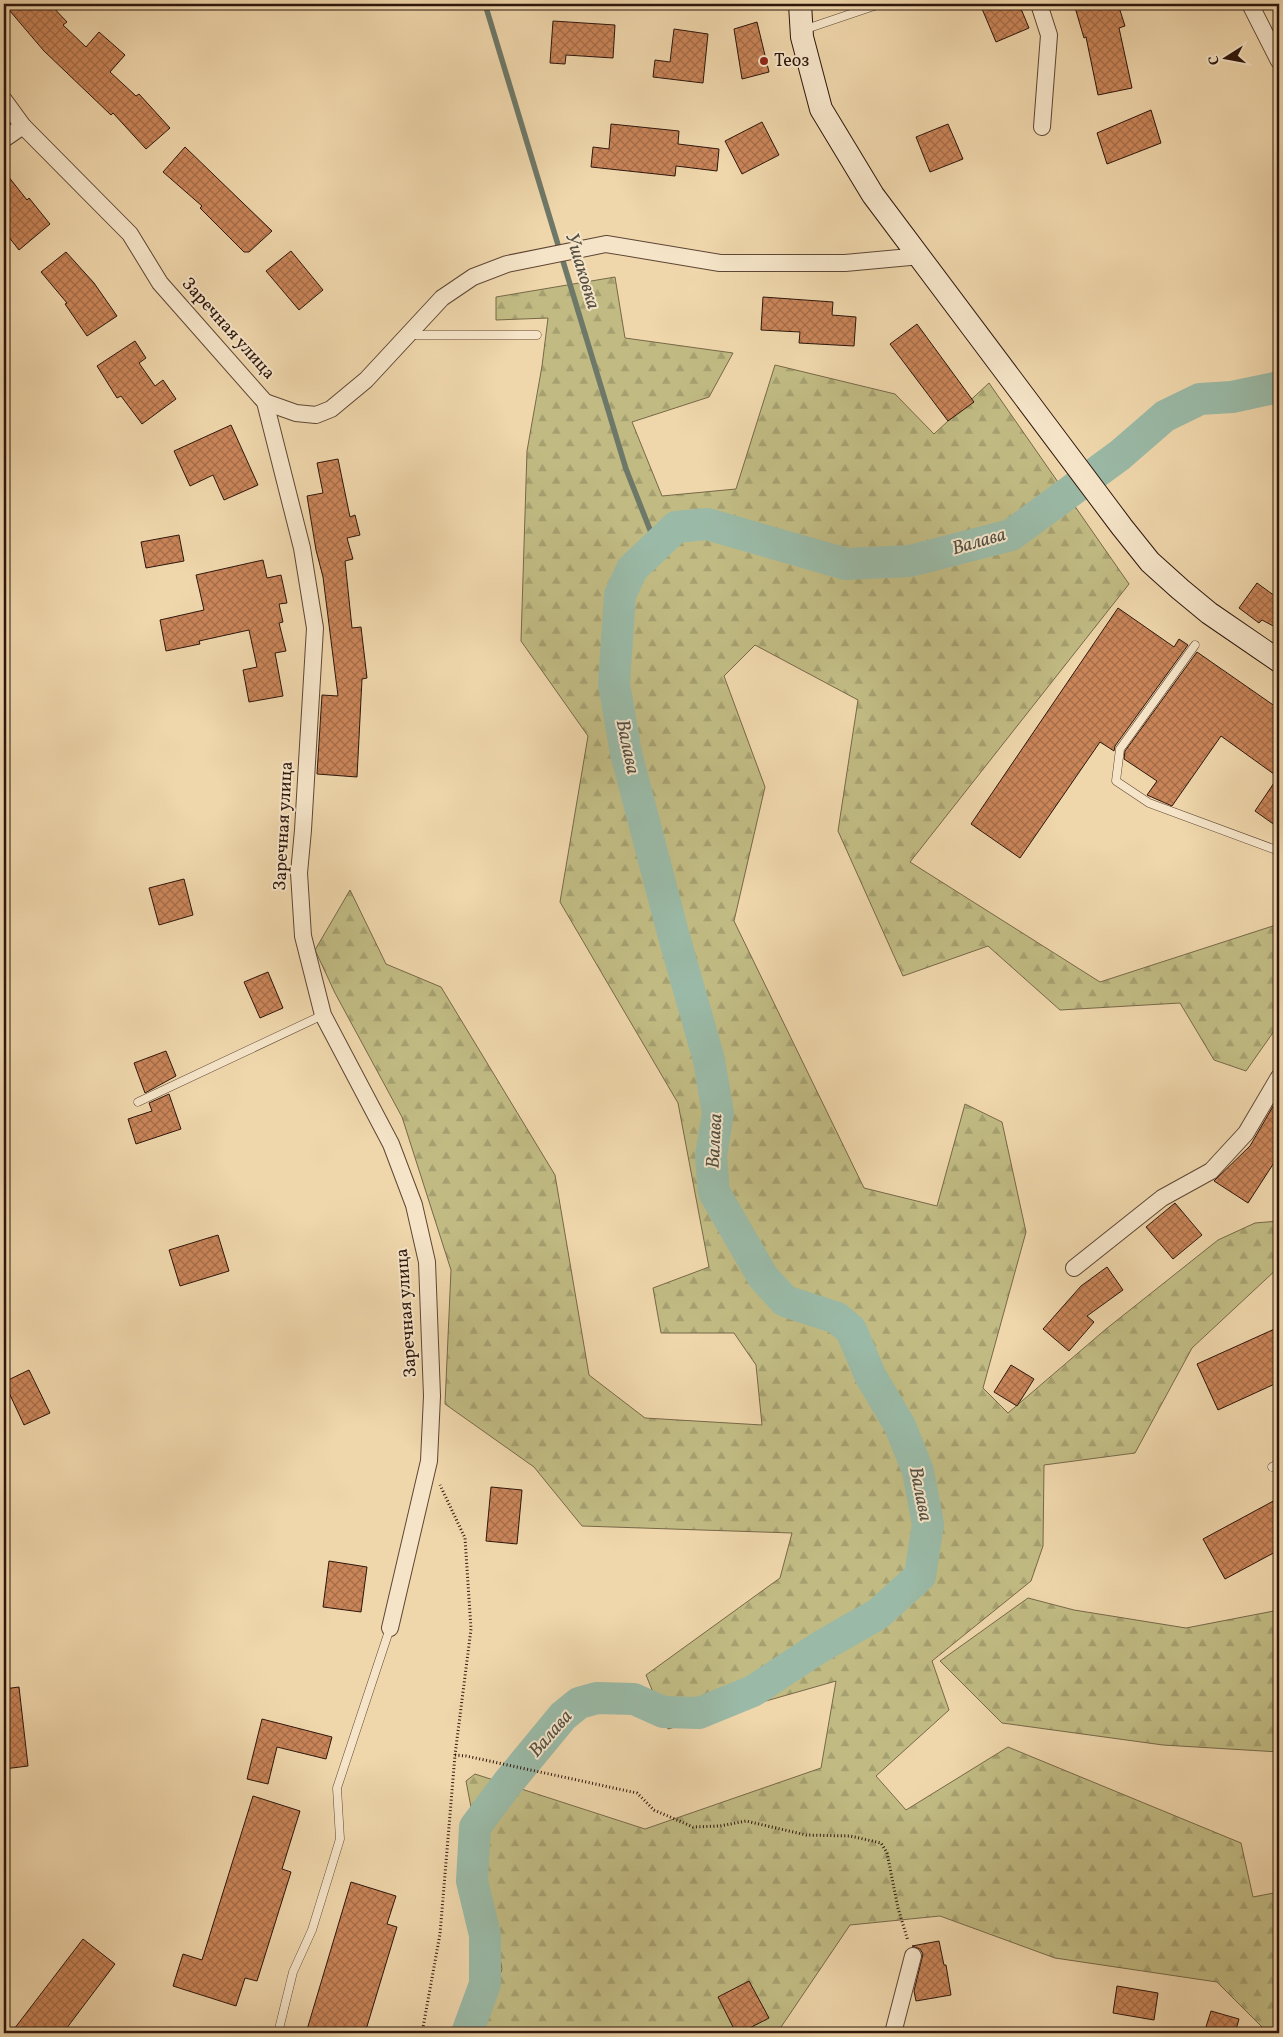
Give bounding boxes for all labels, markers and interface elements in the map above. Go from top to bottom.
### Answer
north arrow [1200,32,1250,82]
place label: Теоз [774,49,809,74]
text: С [1205,54,1225,66]
marker: Теоз [758,55,770,67]
water label: Ушаковка [558,230,606,312]
street label: Заречная улица [175,272,281,386]
water label: Валава [949,522,1009,562]
water label: Валава [609,717,645,777]
street label: Заречная улица [268,761,300,891]
water label: Валава [701,1113,729,1169]
street label: Заречная улица [390,1247,424,1379]
water label: Валава [902,1464,938,1524]
water label: Валава [523,1705,579,1763]

